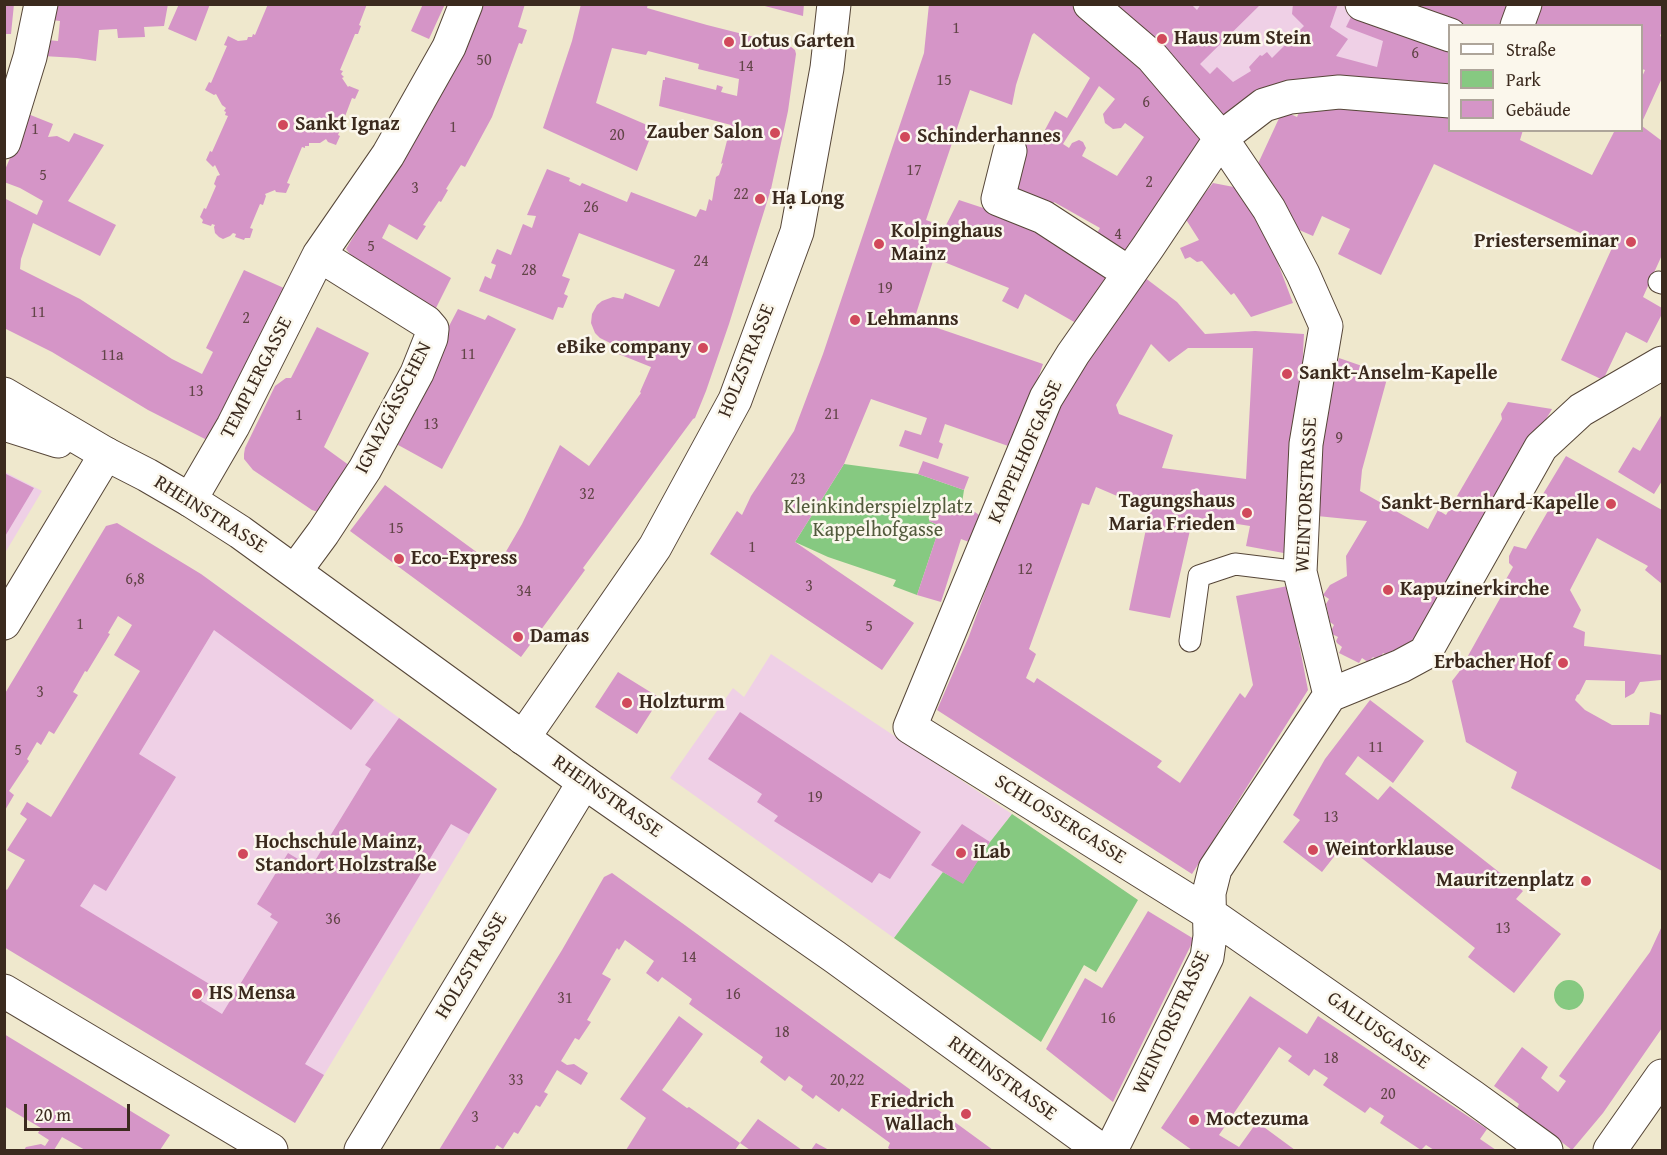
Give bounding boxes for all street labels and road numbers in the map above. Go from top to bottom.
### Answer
street label: HOLZSTRASSE [713,301,781,421]
street label: TEMPLERGASSE [216,313,298,443]
street label: IGNAZGÄSSCHEN [351,338,437,478]
street label: KAPPELHOFGASSE [984,377,1068,527]
street label: WEINTORSTRASSE [1291,417,1323,573]
street label: RHEINSTRASSE [149,471,271,559]
street label: RHEINSTRASSE [548,750,666,844]
street label: SCHLOSSERGASSE [990,770,1130,870]
street label: HOLZSTRASSE [431,908,513,1024]
street label: WEINTORSTRASSE [1128,947,1216,1099]
street label: GALLUSGASSE [1322,987,1434,1075]
street label: RHEINSTRASSE [943,1032,1061,1126]

